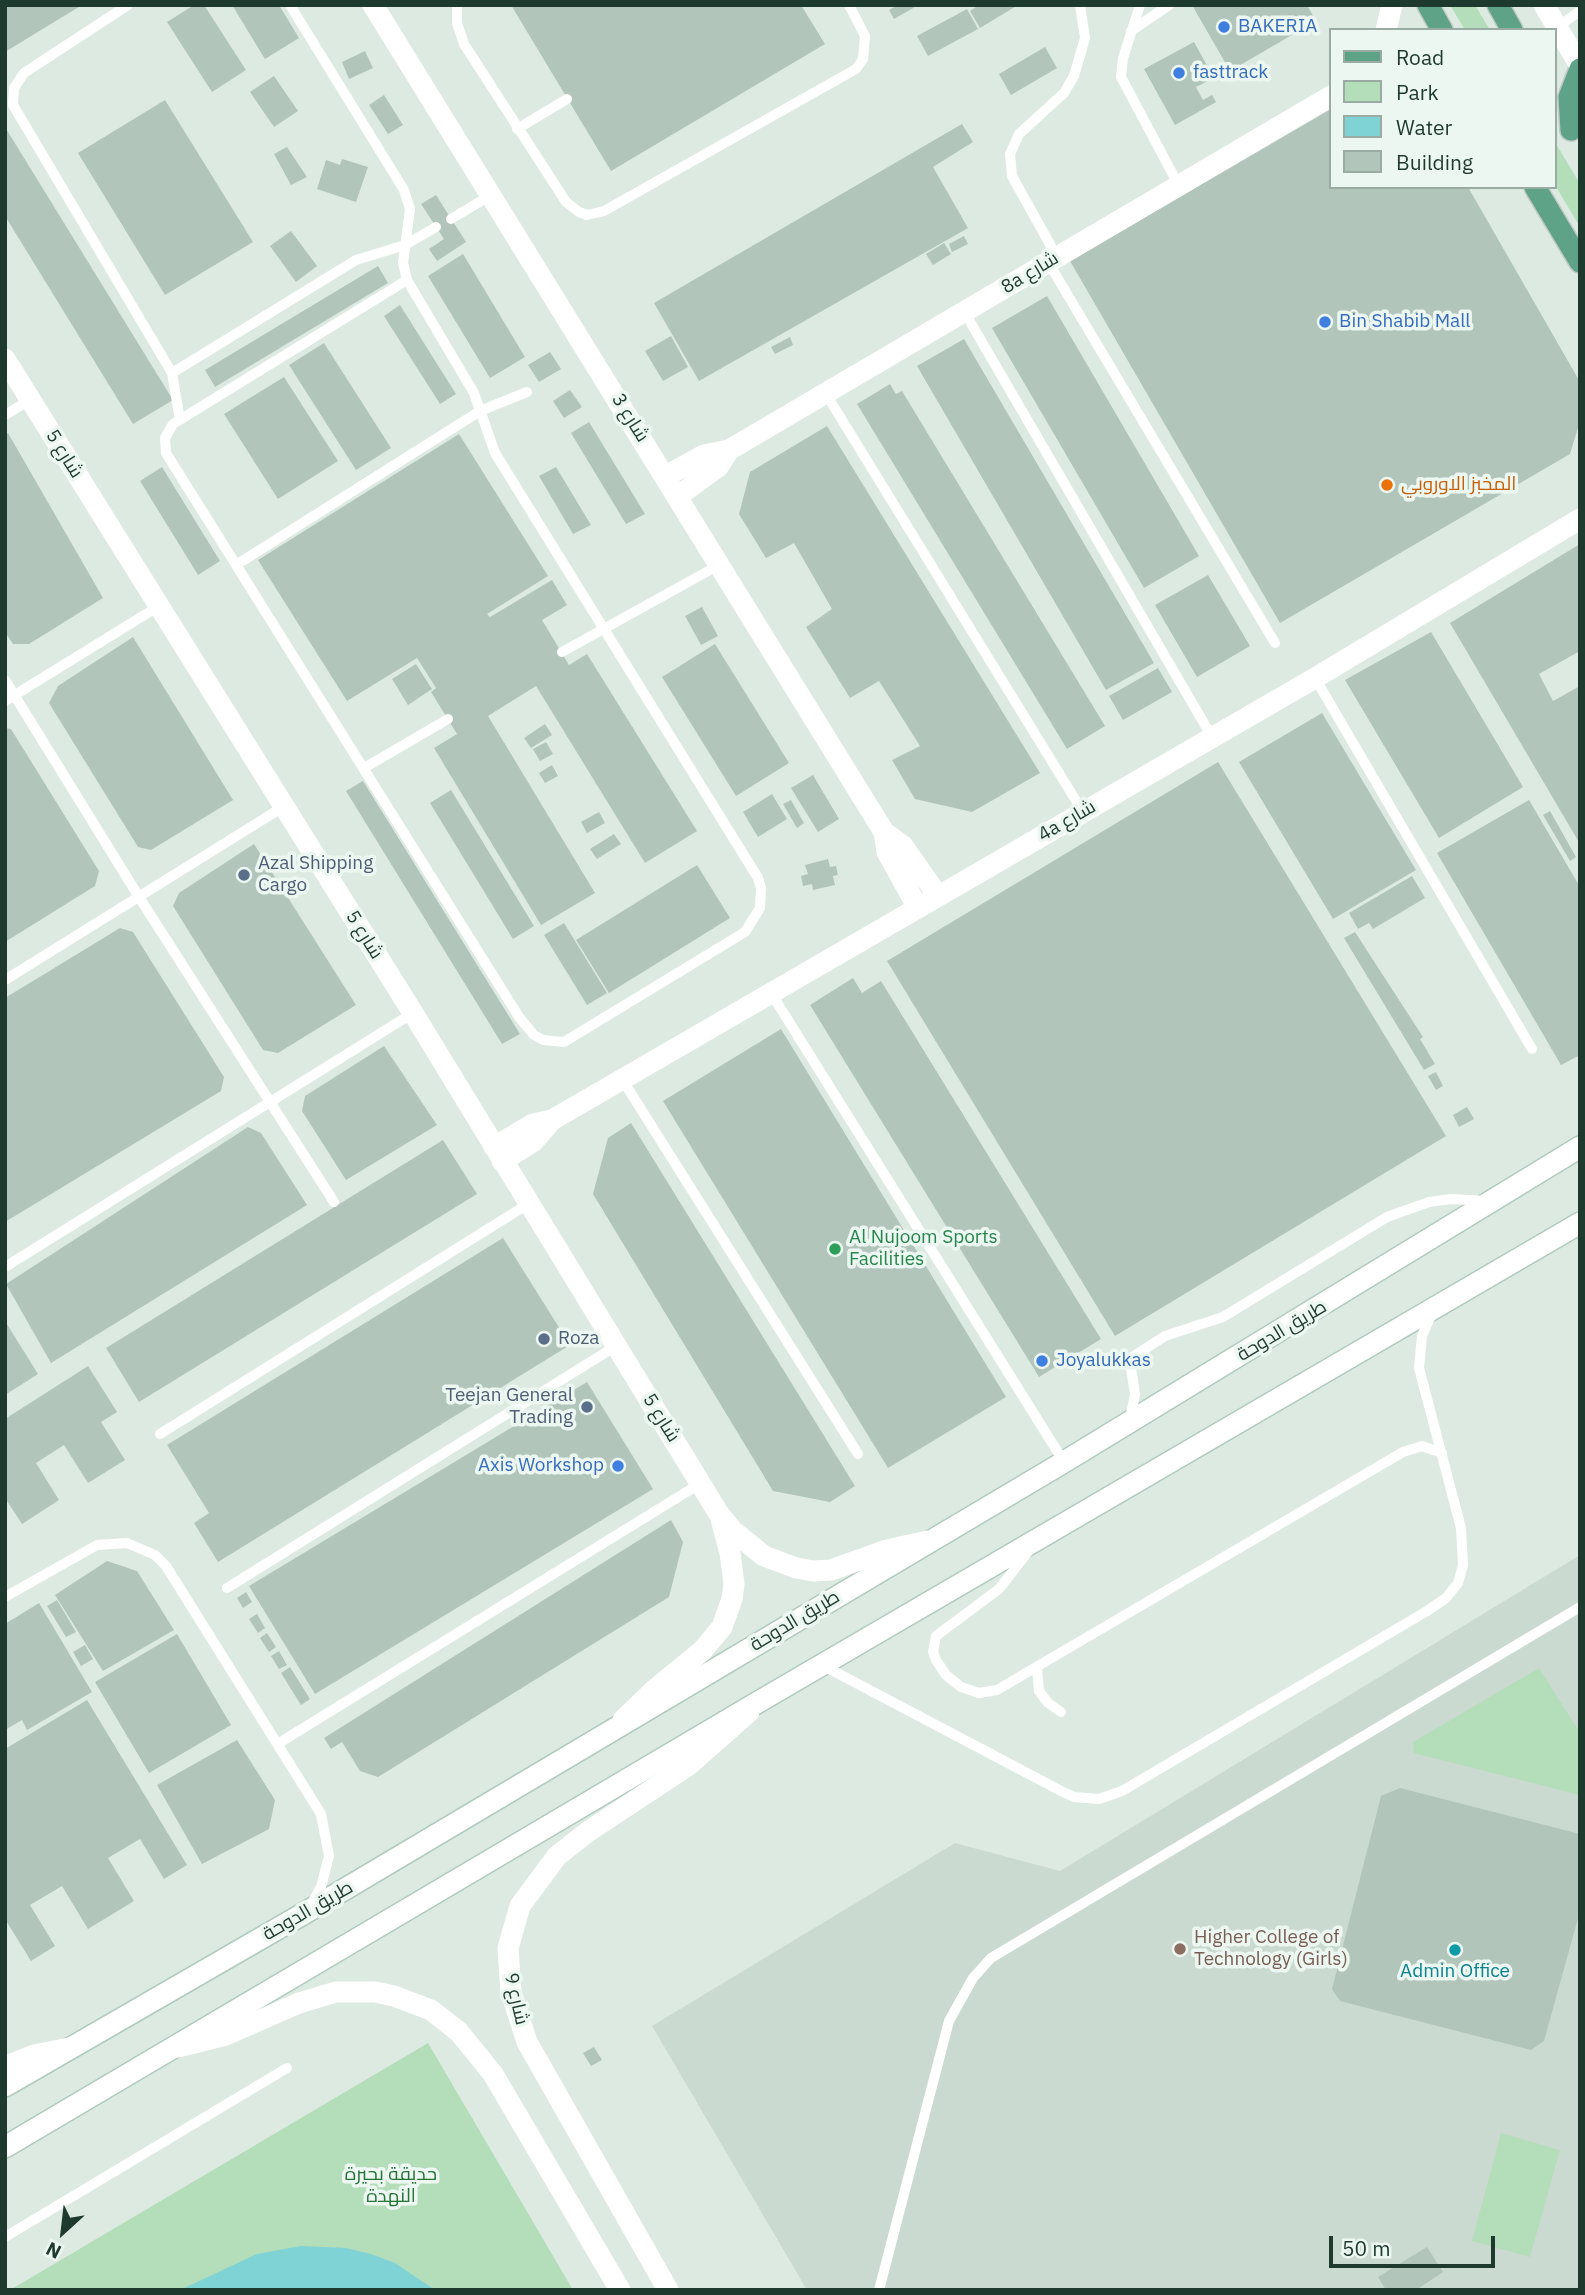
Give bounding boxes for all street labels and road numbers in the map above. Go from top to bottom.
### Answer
street label: 8a شارع [997,247,1063,299]
street label: شارع 3 [606,390,654,446]
street label: شارع 5 [40,426,88,482]
street label: 4a شارع [1034,795,1100,847]
street label: شارع 5 [340,907,388,963]
street label: طريق الدوحة [1233,1295,1331,1367]
street label: شارع 5 [637,1390,685,1446]
street label: طريق الدوحة [746,1585,844,1657]
street label: طريق الدوحة [259,1876,357,1946]
street label: شارع 9 [499,1971,533,2027]

